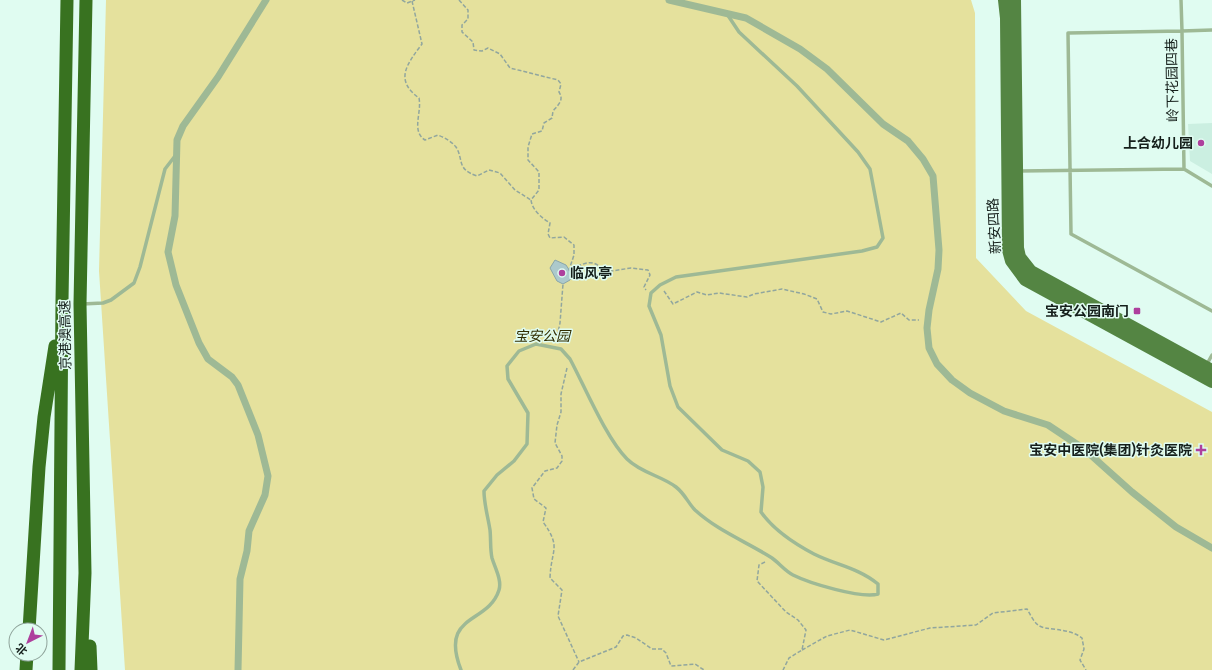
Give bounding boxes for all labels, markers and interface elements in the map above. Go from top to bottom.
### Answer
street label: 岭下花园四巷 [1163,38,1182,122]
place label: 上合幼儿园 [1123,135,1193,152]
marker: 上合幼儿园 [1196,138,1206,148]
street label: 新安四路 [985,198,1004,254]
place label: 临风亭 [570,265,612,282]
marker: 临风亭 [557,268,567,278]
street label: 京港澳高速 [56,300,75,370]
place label: 宝安公园南门 [1045,303,1129,320]
marker: 宝安公园南门 [1132,306,1142,316]
park label: 宝安公园 [514,328,572,345]
place label: 宝安中医院(集团)针灸医院 [1029,441,1192,459]
marker: 宝安中医院(集团)针灸医院 [1195,444,1207,456]
north arrow [8,622,48,662]
text: 北 [13,641,30,658]

